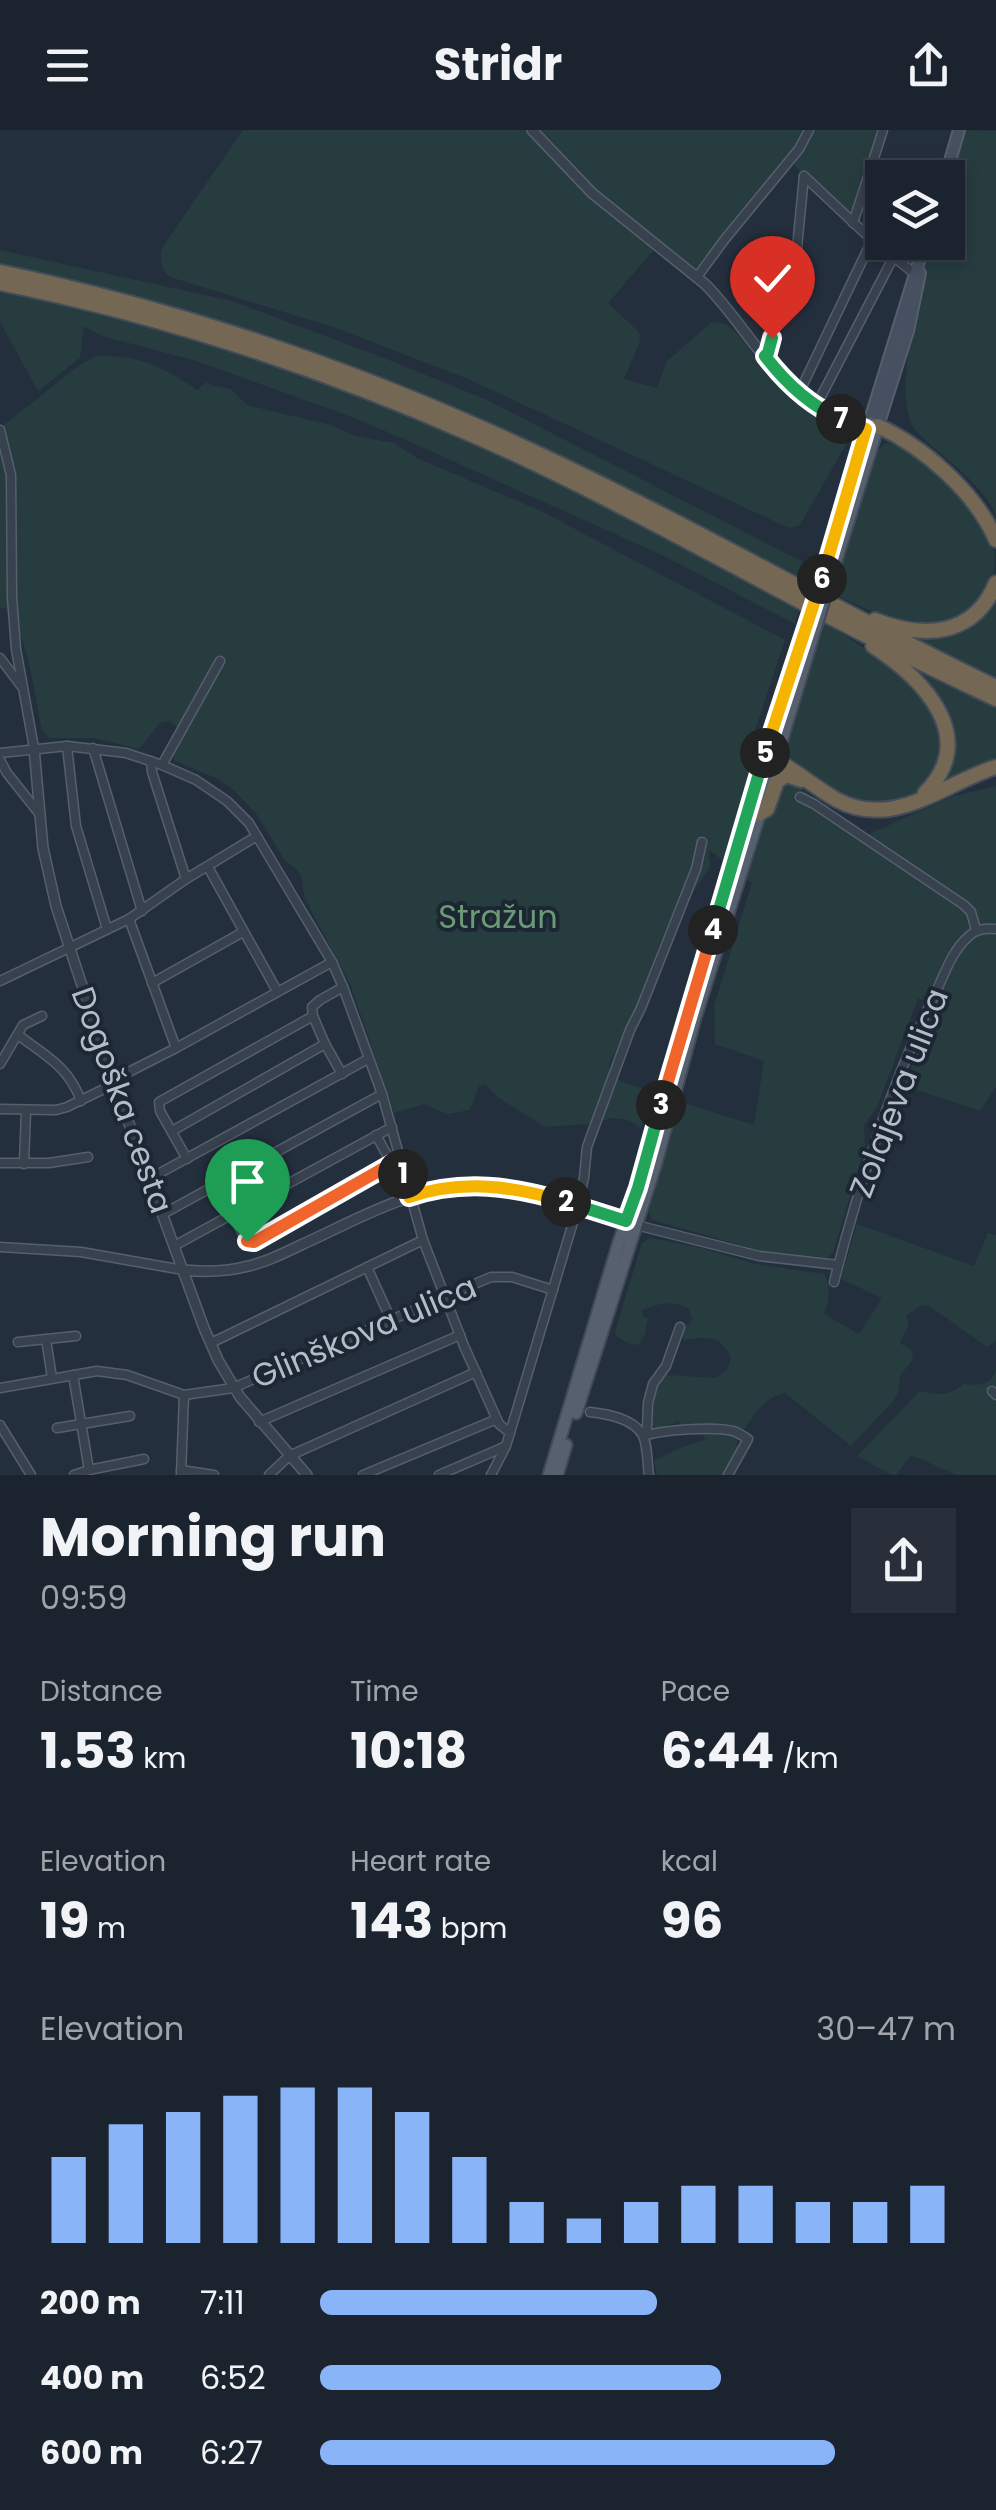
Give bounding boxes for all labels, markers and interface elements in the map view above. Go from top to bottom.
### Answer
text: Stridr [434,33,562,96]
icon: menu [40,38,95,93]
icon: share [901,38,956,93]
map controls [865,160,965,260]
button: layers [865,160,965,260]
pin [730,236,815,339]
icon: check [745,251,800,306]
pin: 7 [816,394,866,444]
text: 7 [834,399,848,438]
pin: 6 [797,554,847,604]
text: 6 [813,559,831,598]
pin: 5 [740,728,790,778]
text: 5 [756,733,774,772]
park label: Stražun [438,894,558,939]
pin: 4 [688,905,738,955]
text: 4 [704,910,722,949]
street label: Dogoška cesta [61,980,184,1219]
street label: Zolajeva ulica [838,982,959,1204]
pin: 3 [636,1080,686,1130]
text: 3 [653,1085,669,1124]
pin [205,1139,290,1242]
pin: 1 [378,1149,428,1199]
icon: arrive [220,1154,275,1209]
text: 1 [398,1154,408,1193]
pin: 2 [541,1177,591,1227]
text: 2 [558,1182,574,1221]
street label: Glinškova ulica [244,1264,483,1399]
text: Morning run [40,1498,386,1575]
button: share [851,1508,956,1613]
text: 09:59 [40,1575,127,1620]
text: Distance [40,1672,163,1711]
text: Time [350,1672,419,1711]
text: Pace [661,1672,730,1711]
text: 1.53 [40,1715,136,1786]
text: 10:18 [350,1715,467,1786]
text: 6:44 [661,1715,774,1786]
text: km [136,1739,186,1778]
text: /km [774,1739,838,1778]
text: Elevation [40,1842,166,1881]
text: Heart rate [350,1842,491,1881]
text: kcal [661,1842,718,1881]
text: 19 [40,1885,90,1956]
text: 143 [350,1885,433,1956]
text: 96 [661,1885,723,1956]
text: m [90,1909,126,1948]
text: bpm [433,1909,507,1948]
text: Elevation [40,2006,184,2051]
text: 30–47 m [816,2006,956,2051]
text: 200 m [40,2280,141,2325]
text: 7:11 [200,2280,245,2325]
text: 400 m [40,2355,144,2400]
text: 6:52 [200,2355,266,2400]
text: 600 m [40,2430,143,2475]
text: 6:27 [200,2430,263,2475]

